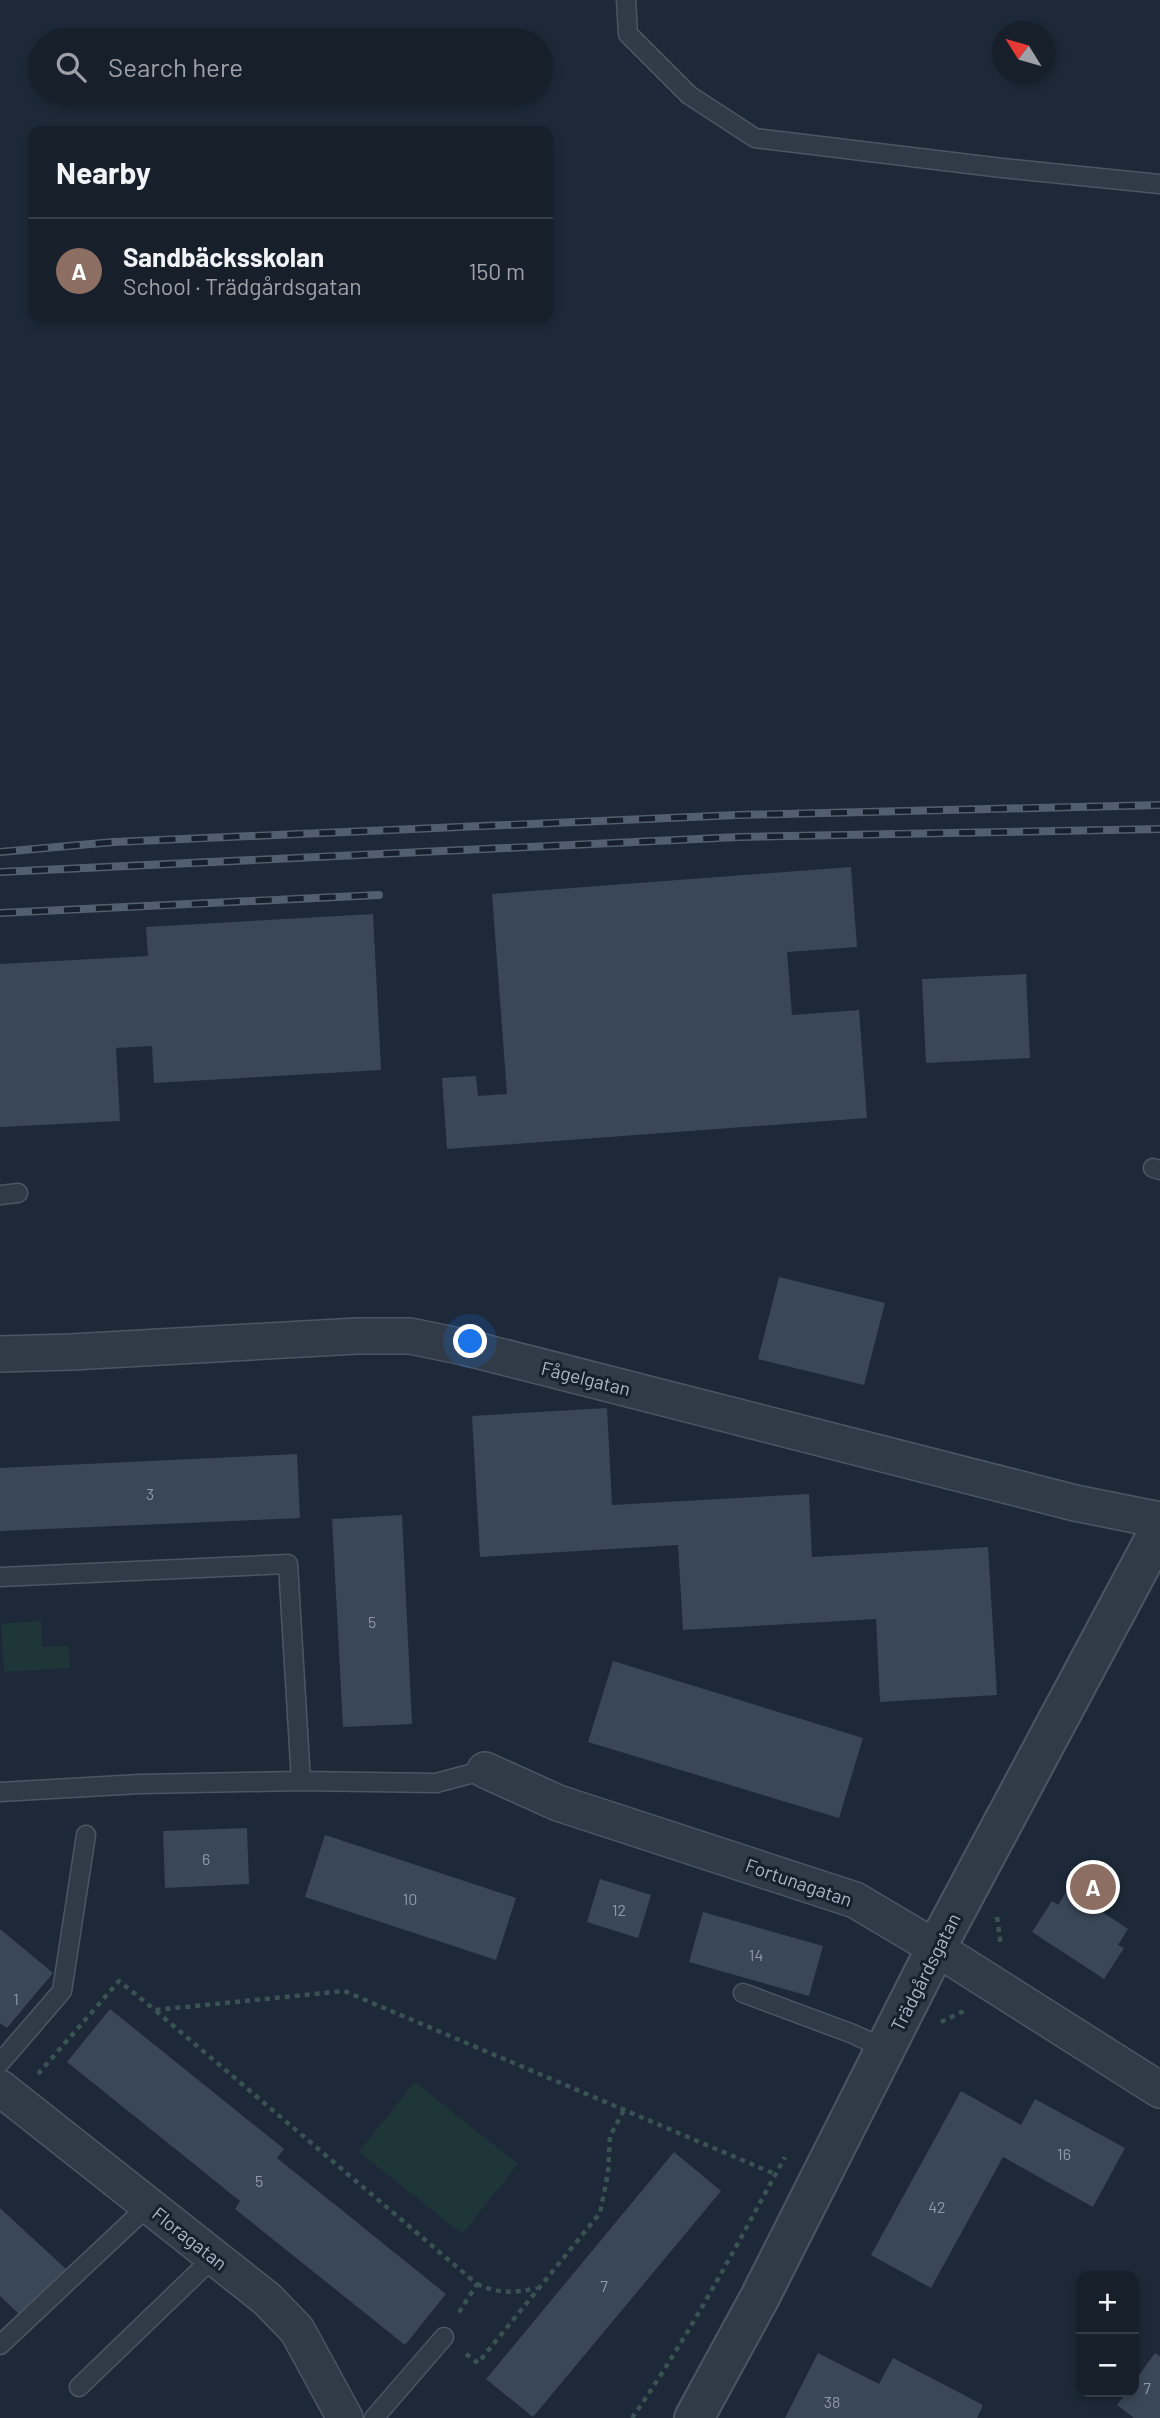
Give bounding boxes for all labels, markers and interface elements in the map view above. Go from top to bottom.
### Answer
north arrow [992,21,1055,84]
search box [28,28,553,105]
icon: search [52,48,90,86]
text: Search here [108,51,243,82]
text: Nearby [56,154,151,190]
text: Sandbäcksskolan [123,241,324,272]
text: A [71,257,87,285]
text: 150 m [469,257,525,285]
text: School · Trädgårdsgatan [123,272,362,300]
your location [453,1324,487,1358]
street label: Fågelgatan [539,1356,633,1400]
house number: 3 [146,1484,154,1503]
house number: 5 [368,1612,376,1631]
house number: 6 [202,1849,210,1868]
street label: Fortunagatan [743,1853,855,1911]
pin: A [1070,1861,1116,1913]
house number: 10 [403,1889,417,1908]
house number: 12 [612,1900,626,1919]
street label: Trädgårdsgatan [885,1909,965,2035]
house number: 14 [749,1945,763,1964]
house number: 1 [13,1989,19,2008]
house number: 16 [1057,2144,1071,2163]
house number: 5 [255,2171,263,2190]
house number: 42 [928,2197,946,2216]
street label: Floragatan [148,2202,232,2274]
map controls [1076,2271,1139,2397]
button: + [1076,2271,1139,2334]
house number: 7 [600,2276,608,2295]
button: − [1076,2334,1139,2397]
house number: 7 [1143,2378,1151,2397]
house number: 38 [824,2392,840,2411]

